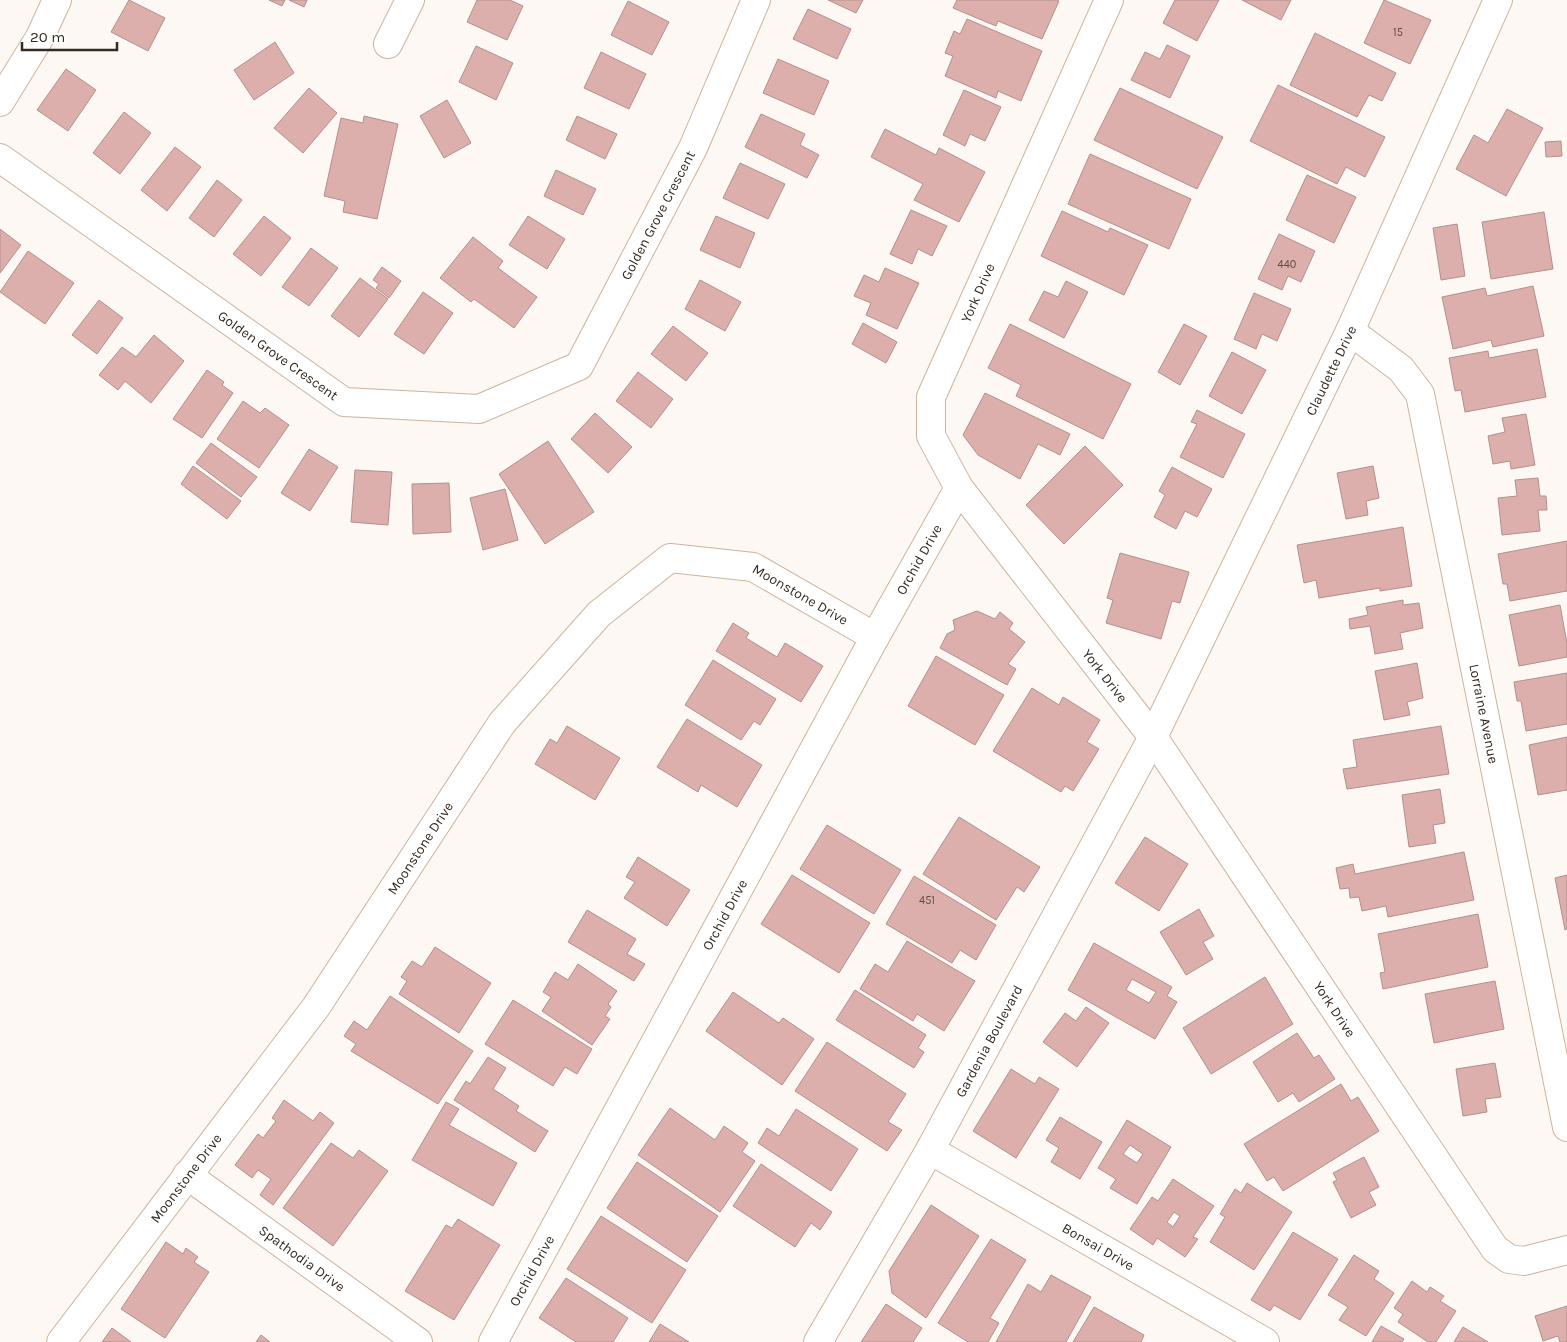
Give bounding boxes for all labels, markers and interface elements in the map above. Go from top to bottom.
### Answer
scale bar [22,20,118,52]
house number: 15 [1393,26,1403,39]
text: 20 m [30,28,65,46]
street label: Golden Grove Crescent [617,148,699,283]
house number: 440 [1278,258,1296,271]
street label: York Drive [957,261,999,325]
street label: Golden Grove Crescent [215,307,342,404]
street label: Claudette Drive [1302,323,1360,418]
street label: Orchid Drive [892,521,945,598]
street label: Moonstone Drive [750,560,851,628]
street label: York Drive [1079,645,1131,706]
street label: Lorraine Avenue [1466,662,1502,765]
street label: Moonstone Drive [383,798,457,898]
street label: Orchid Drive [698,876,751,953]
house number: 451 [919,894,935,907]
street label: York Drive [1310,978,1359,1040]
street label: Gardenia Boulevard [952,982,1026,1100]
street label: Moonstone Drive [146,1130,225,1226]
street label: Bonsai Drive [1059,1219,1137,1274]
street label: Spathodia Drive [256,1221,348,1295]
street label: Orchid Drive [505,1232,558,1309]

